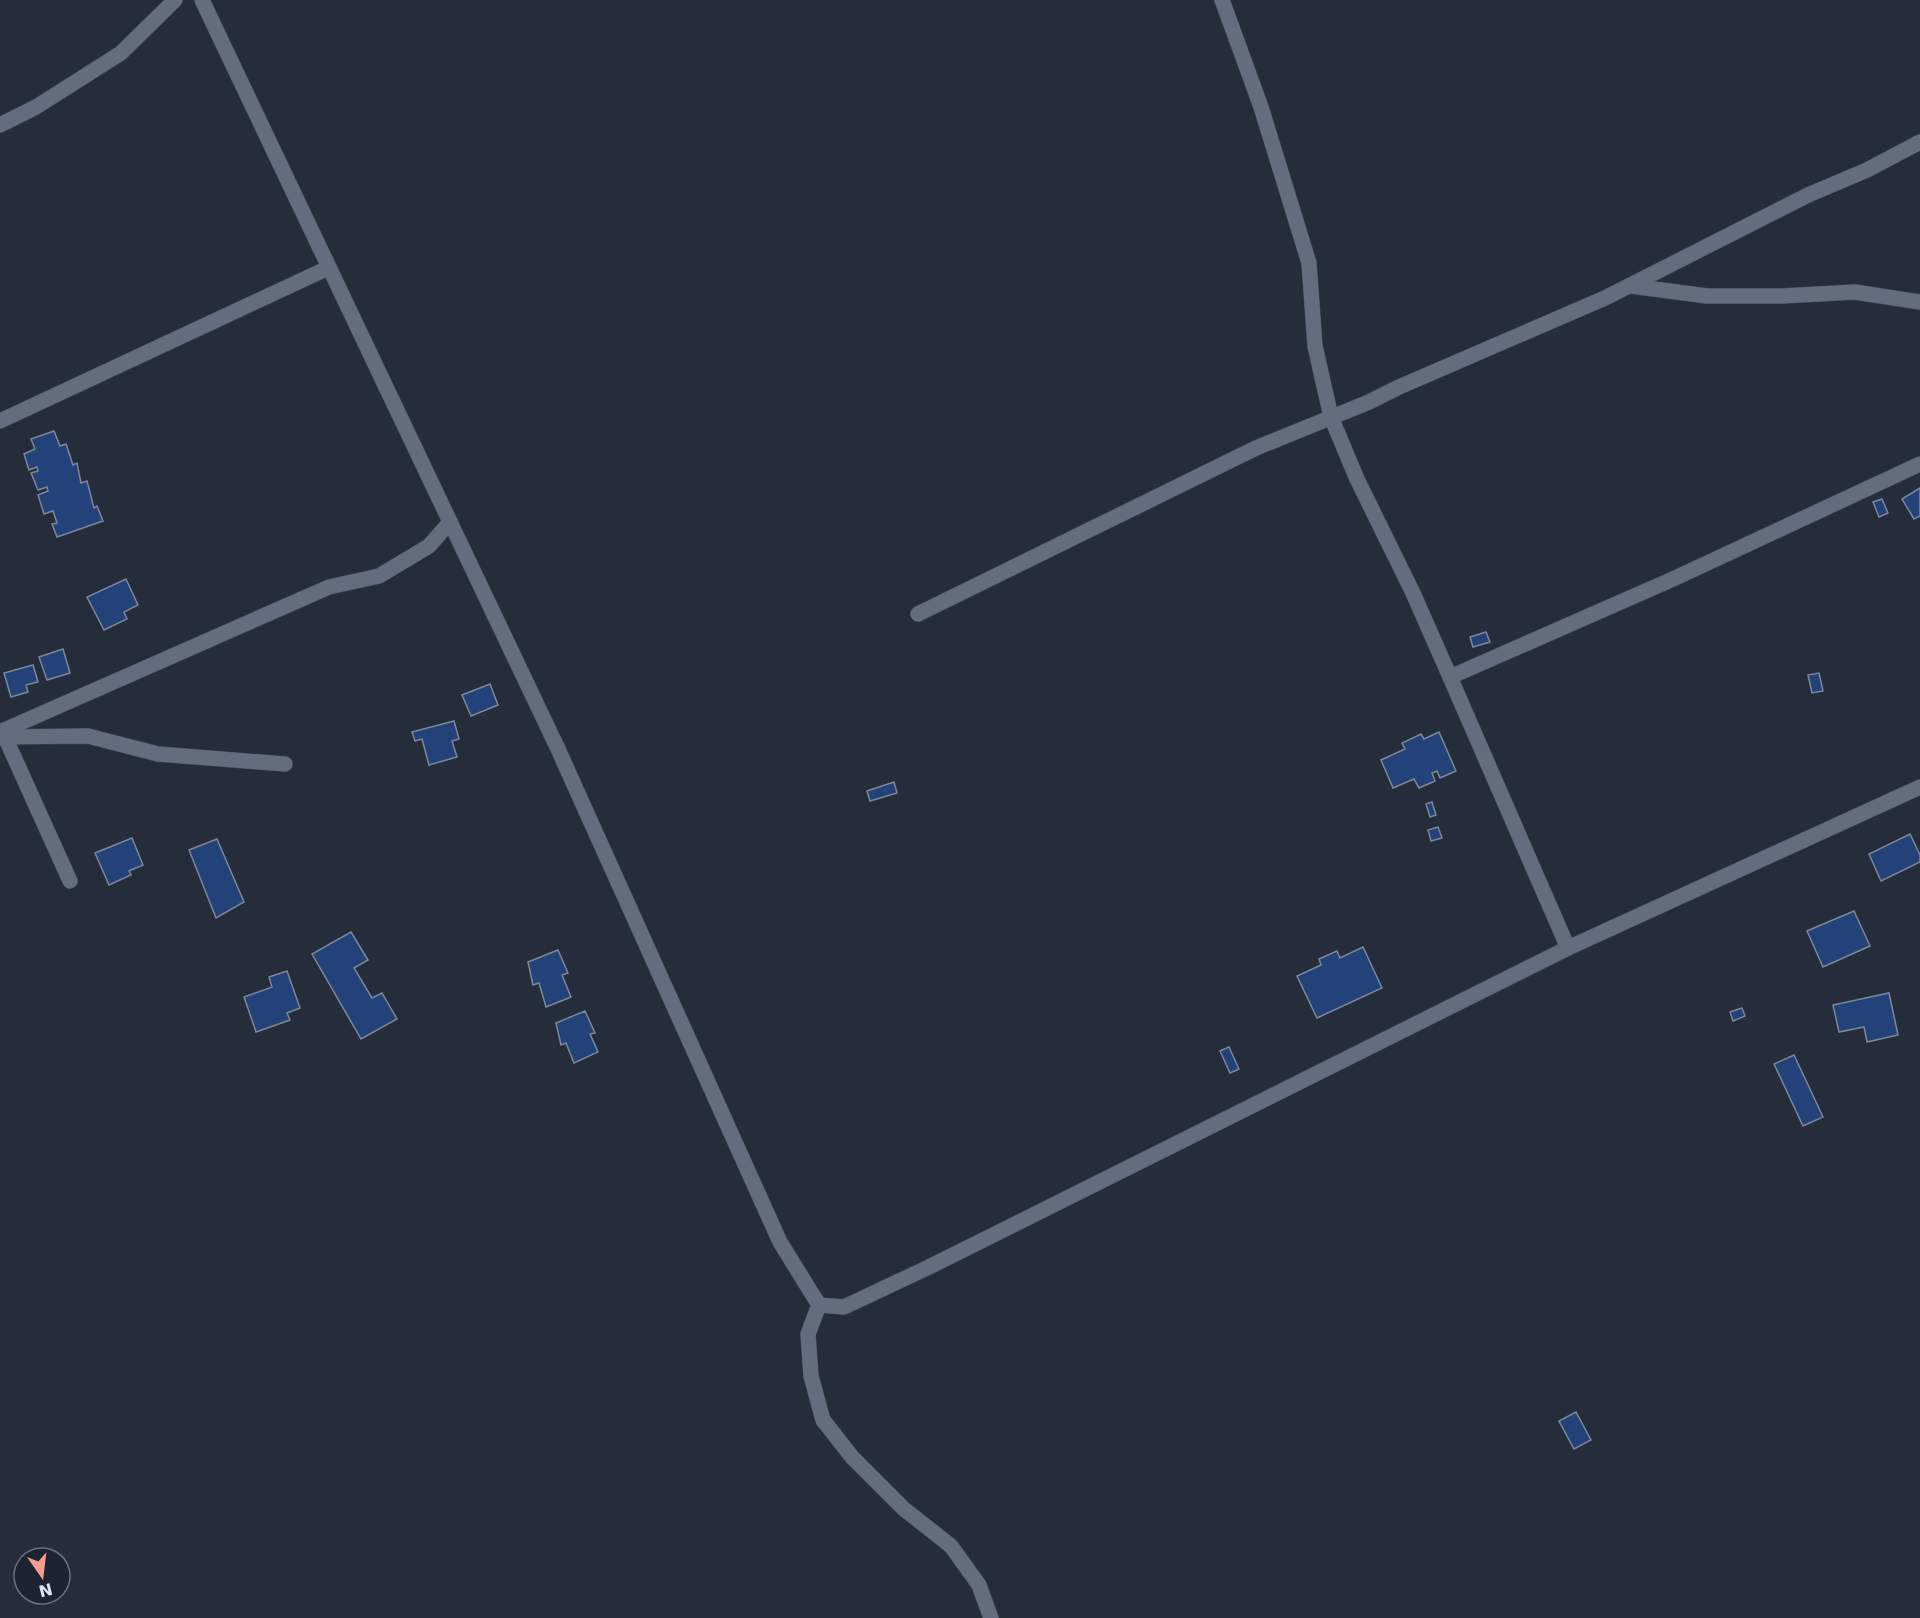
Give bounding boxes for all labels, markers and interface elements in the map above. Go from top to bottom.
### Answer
north arrow [12,1546,72,1606]
text: N [37,1579,54,1601]

